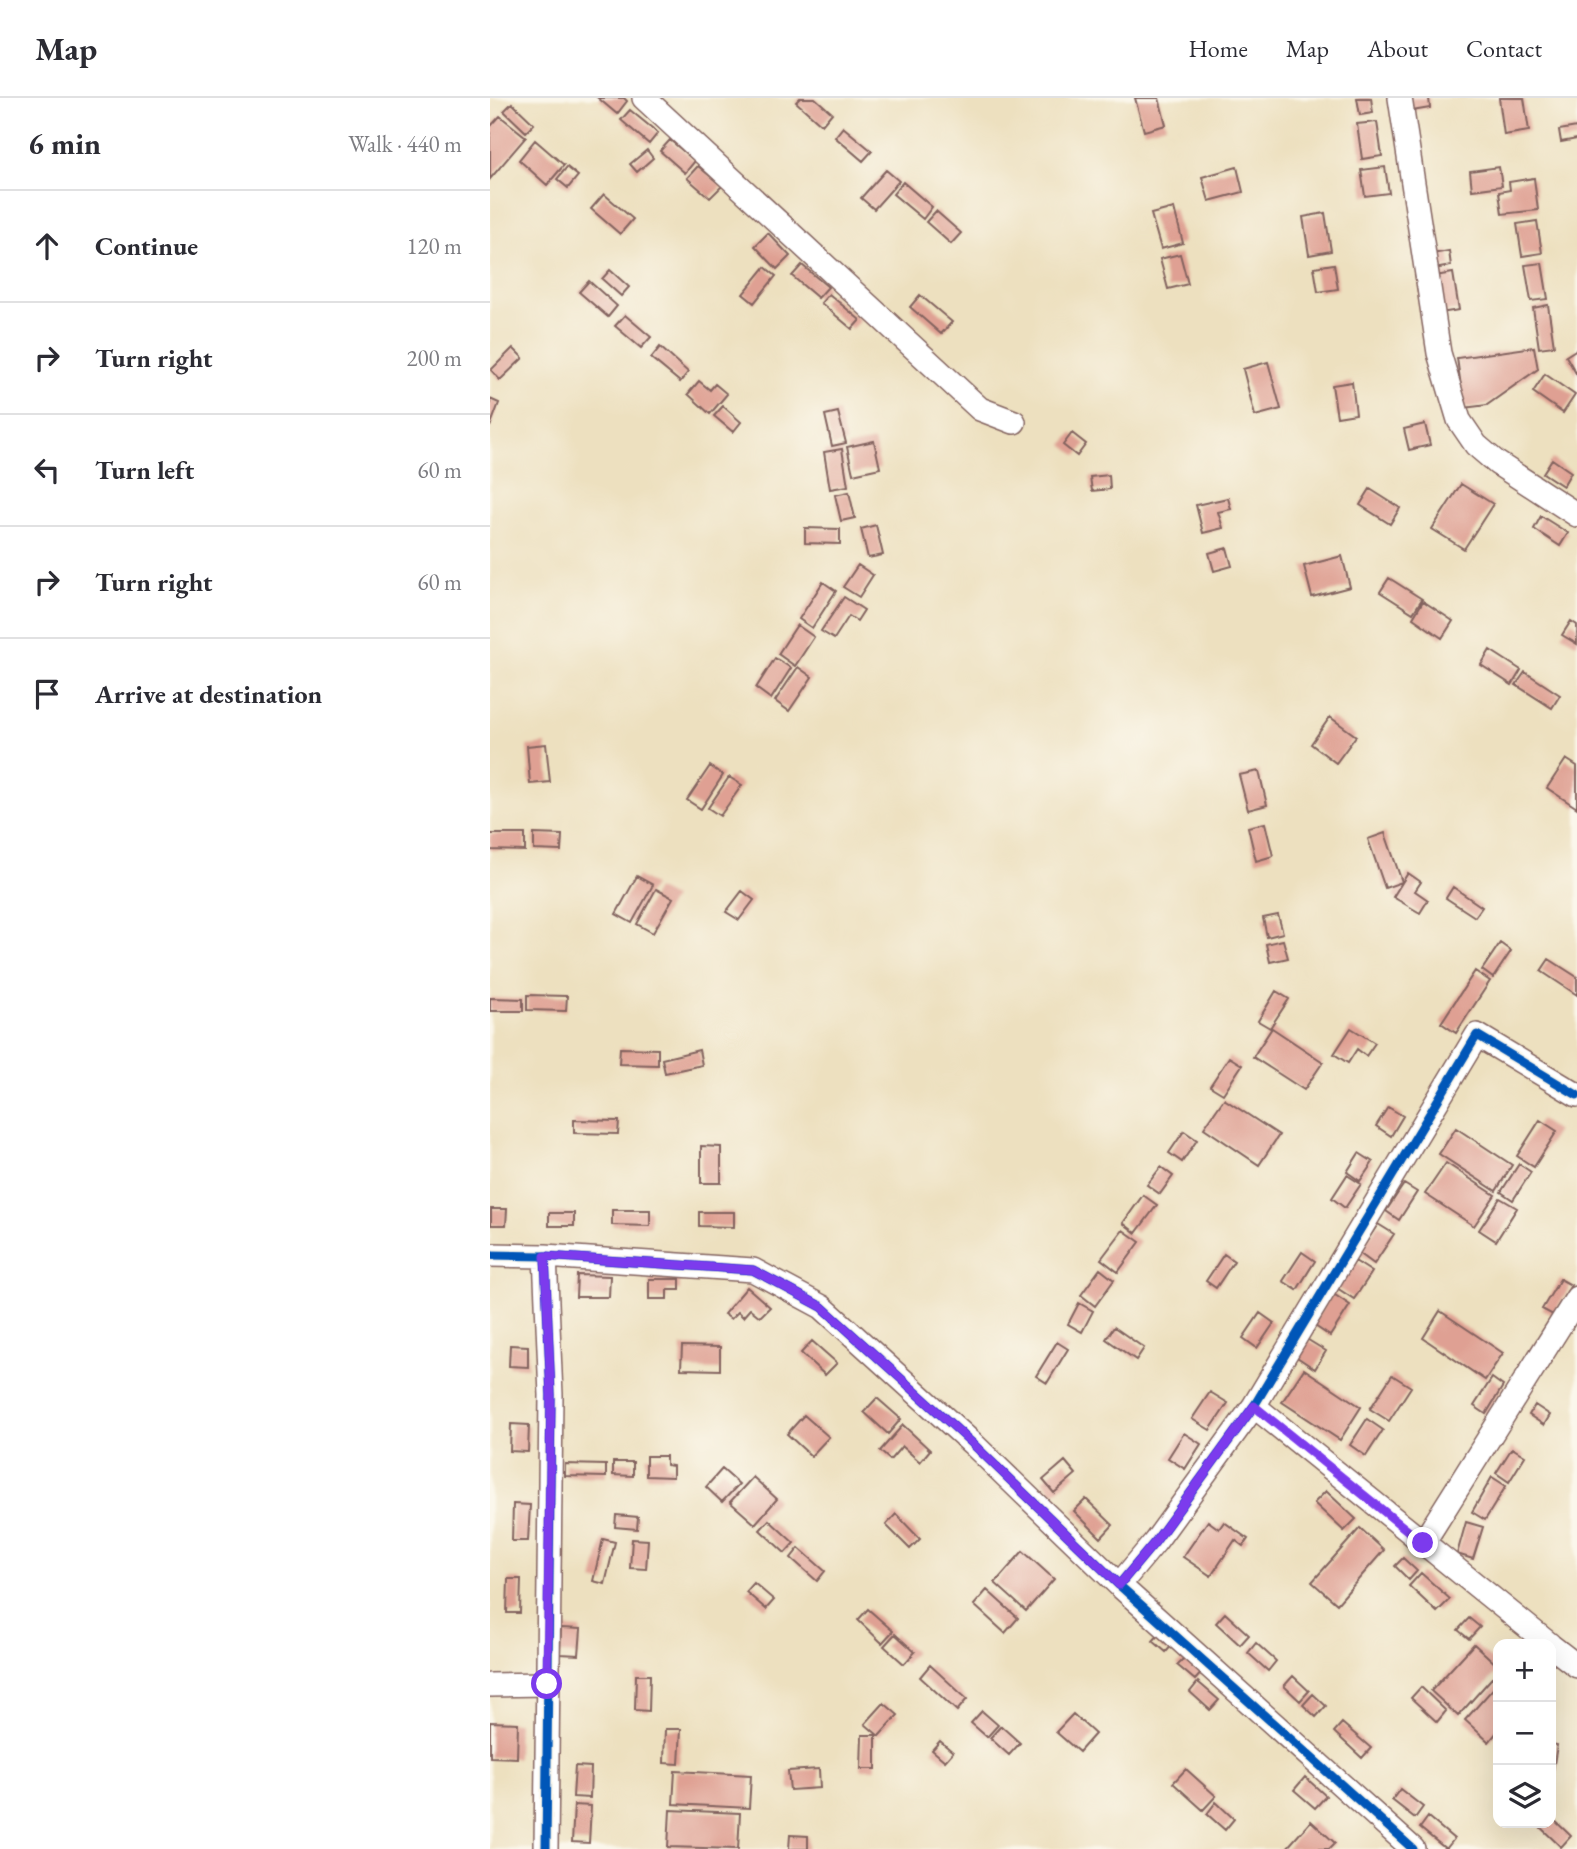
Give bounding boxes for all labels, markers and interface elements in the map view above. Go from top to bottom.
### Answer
text: Map [35,27,97,70]
text: Home [1188,33,1248,64]
text: Map [1286,33,1329,64]
text: About [1367,33,1428,64]
text: Contact [1466,33,1542,64]
text: 6 min [28,124,101,163]
text: Walk · 440 m [348,129,462,159]
icon: ahead [28,227,66,265]
text: Continue [95,229,198,263]
text: 120 m [406,231,462,261]
icon: right [28,339,66,377]
text: Turn right [95,341,213,375]
text: 200 m [406,343,462,373]
icon: left [28,451,66,489]
text: Turn left [95,453,194,487]
text: 60 m [417,455,462,485]
icon: right [28,563,66,601]
text: Turn right [95,565,213,599]
text: 60 m [417,567,462,597]
icon: arrive [28,675,66,713]
text: Arrive at destination [95,677,322,711]
route end [1407,1527,1438,1558]
map controls [1493,1639,1556,1828]
button: + [1493,1639,1556,1702]
route start [531,1668,562,1699]
button: − [1493,1702,1556,1765]
button: layers [1493,1765,1556,1828]

